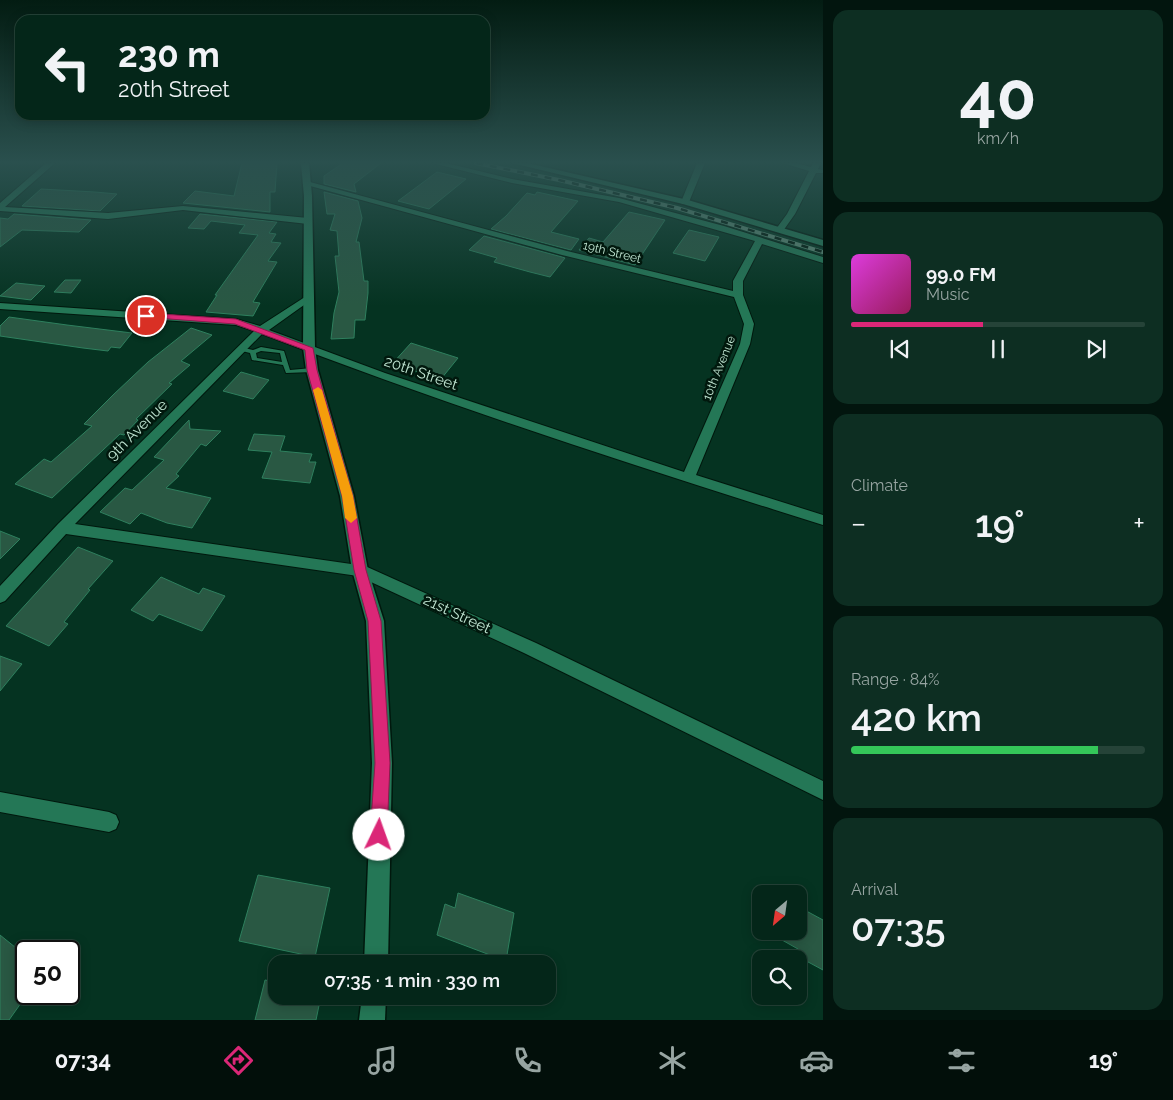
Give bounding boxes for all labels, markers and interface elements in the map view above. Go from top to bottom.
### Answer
text: 230 m [118,34,220,75]
icon: left [35,35,100,100]
text: 40 [959,58,1037,134]
text: 20th Street [118,76,230,102]
text: km/h [977,129,1019,148]
street label: 19th Street [581,238,643,266]
text: 99.0 FM [926,263,996,285]
text: Music [926,285,970,304]
pin [125,295,167,337]
icon: arrive [132,302,160,330]
street label: 10th Avenue [700,334,738,402]
icon: previous [886,335,914,363]
icon: pause [984,335,1012,363]
icon: next [1082,335,1110,363]
street label: 20th Street [382,352,460,394]
street label: 9th Avenue [103,396,171,464]
text: Climate [851,476,908,495]
text: 19° [975,501,1025,546]
text: − [851,507,866,540]
text: + [1133,507,1145,540]
street label: 21st Street [421,591,493,637]
text: Range · 84% [851,670,940,689]
text: 420 km [851,695,982,740]
position arrow [352,808,404,860]
text: Arrival [851,880,898,899]
north arrow [752,885,808,940]
map controls [752,885,807,1005]
text: 07:35 [851,905,945,950]
speed limit sign: 50 [15,940,80,1005]
button: search [752,950,807,1005]
text: 07:35 · 1 min · 330 m [324,969,500,991]
icon: directions [221,1043,256,1078]
icon: music [365,1043,400,1078]
icon: phone [510,1043,545,1078]
icon: climate [655,1043,690,1078]
icon: car [799,1043,834,1078]
icon: filters [944,1043,979,1078]
text: 07:34 [55,1047,111,1073]
text: 19° [1089,1047,1118,1073]

